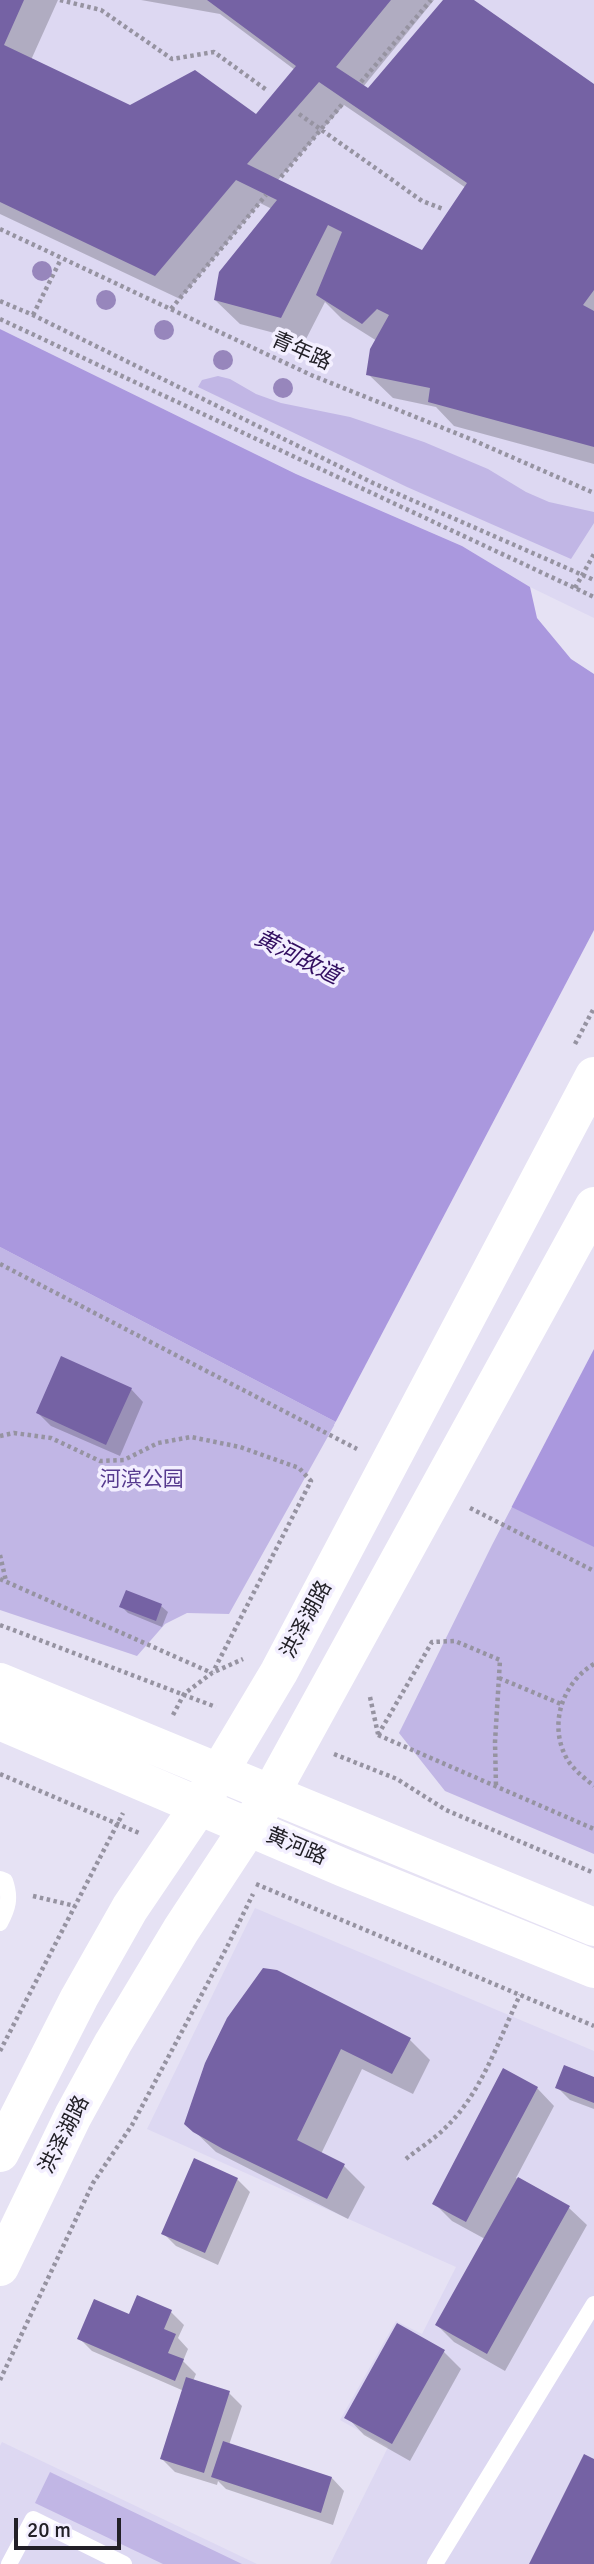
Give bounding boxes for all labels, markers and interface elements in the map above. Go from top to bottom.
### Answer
street label: 青年路 [267,328,335,376]
water label: 黄河故道 [250,925,344,991]
park label: 河滨公园 [100,1467,184,1493]
street label: 洪泽湖路 [276,1577,338,1663]
street label: 黄河路 [262,1823,330,1871]
street label: 洪泽湖路 [35,2092,95,2178]
scale bar [18,2504,124,2548]
text: 20 m [27,2517,71,2543]

